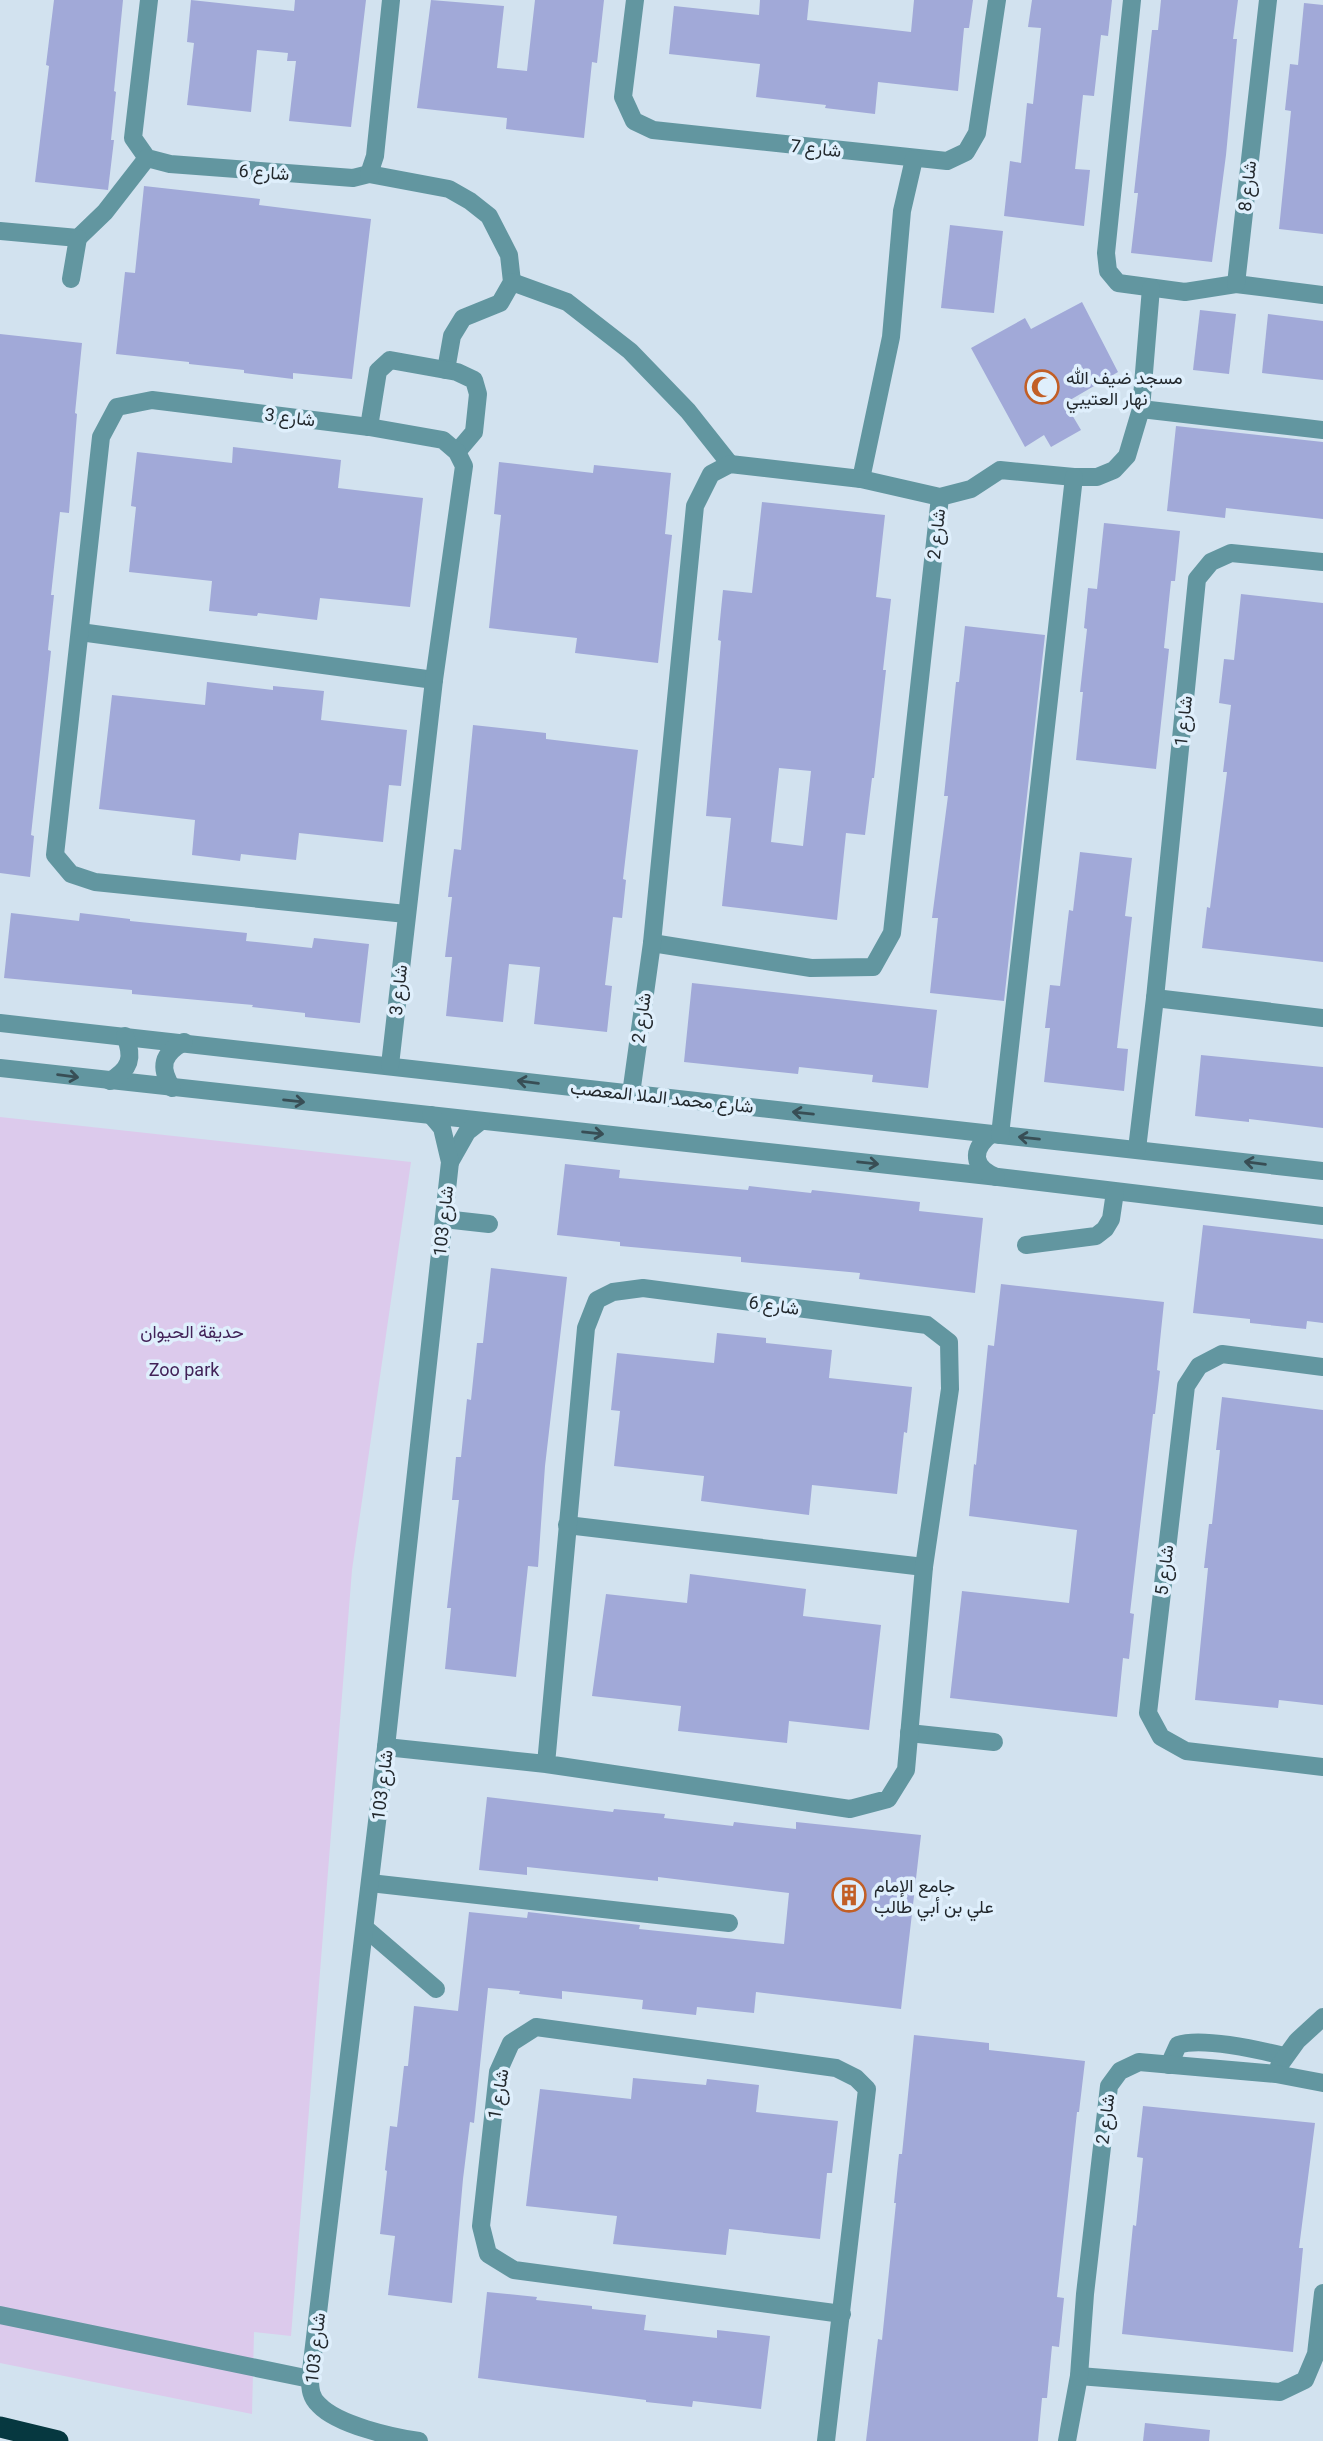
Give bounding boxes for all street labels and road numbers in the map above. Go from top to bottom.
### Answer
street label: شارع 7 [789,135,842,163]
street label: شارع 6 [238,160,290,186]
street label: شارع 8 [1234,160,1262,213]
street label: شارع 3 [263,403,316,433]
street label: شارع 2 [923,508,951,561]
street label: شارع 1 [1170,695,1198,748]
street label: شارع 3 [385,964,413,1017]
street label: شارع 2 [627,991,657,1045]
street label: شارع محمد الملا المعصب [569,1077,755,1119]
street label: شارع 103 [429,1185,459,1258]
street label: شارع 6 [747,1291,801,1321]
street label: شارع 5 [1150,1544,1180,1597]
street label: شارع 103 [367,1748,399,1822]
street label: شارع 1 [483,2067,515,2121]
street label: شارع 2 [1091,2093,1121,2146]
street label: شارع 103 [301,2312,331,2385]

